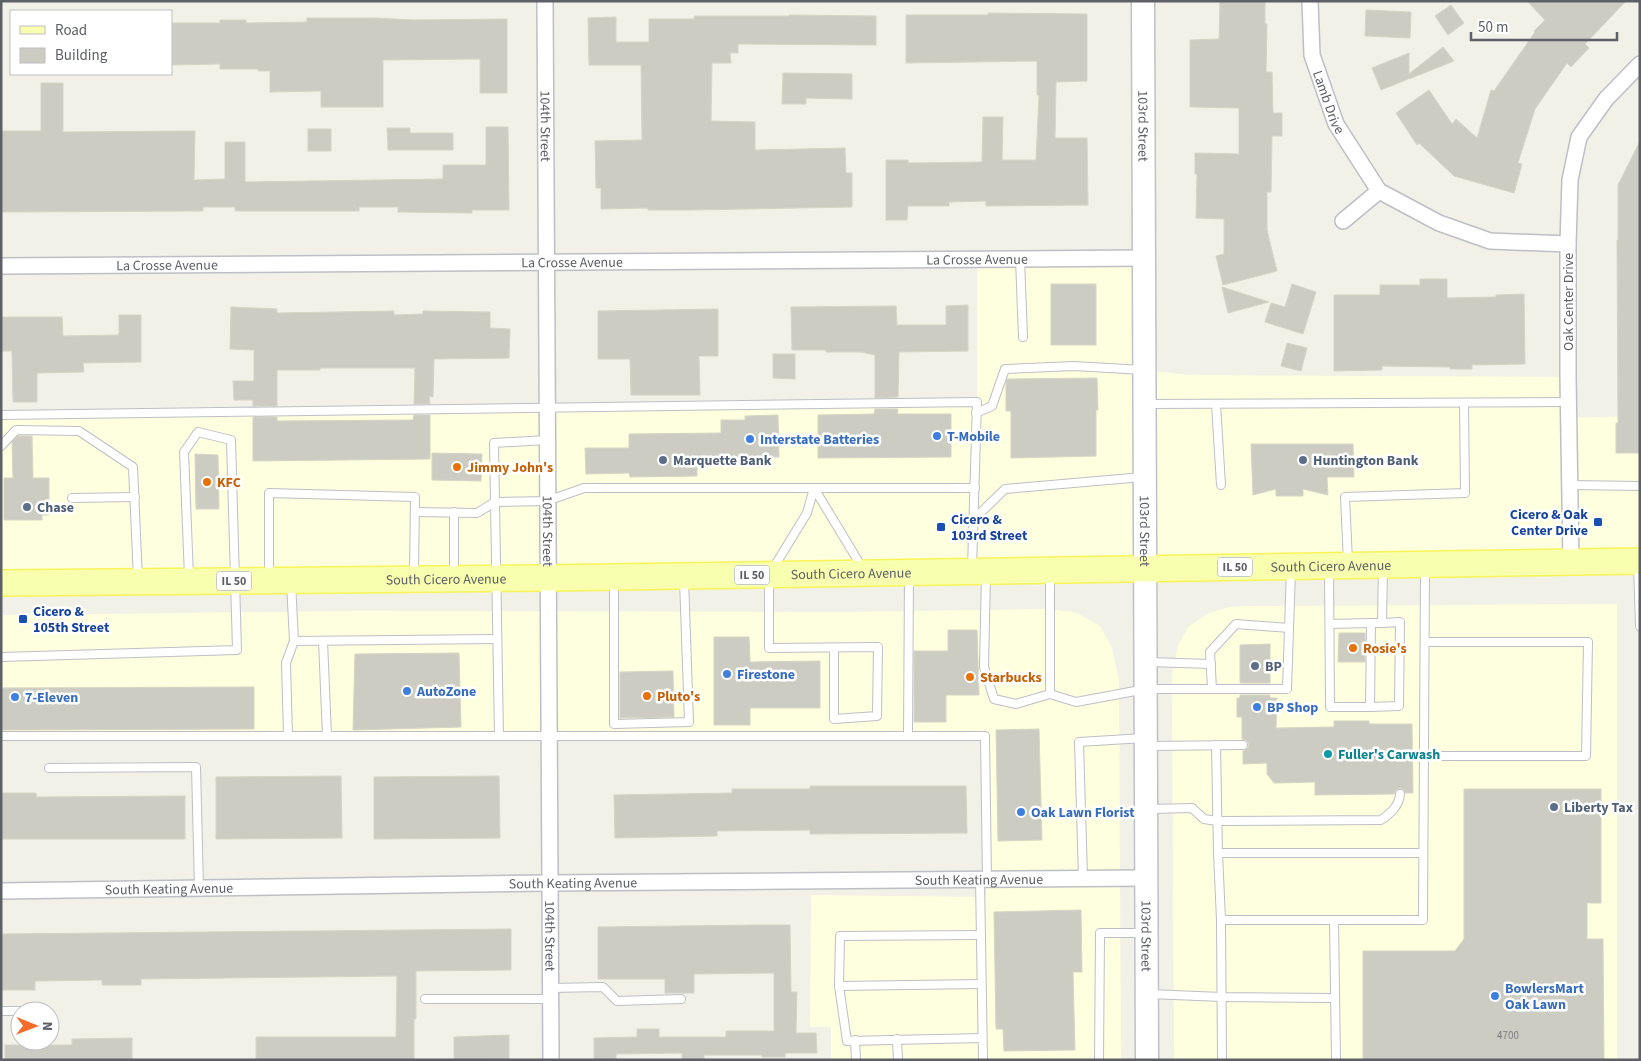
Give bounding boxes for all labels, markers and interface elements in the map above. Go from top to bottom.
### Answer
legend [10,10,172,75]
scale bar [1471,10,1617,42]
text: 50 m [1478,17,1508,38]
text: Road [55,20,87,41]
text: Building [55,45,108,66]
street label: Lamb Drive [1307,68,1349,139]
street label: 104th Street [535,90,555,162]
street label: 103rd Street [1132,90,1153,162]
street label: La Crosse Avenue [926,250,1028,271]
street label: La Crosse Avenue [521,253,623,273]
street label: Oak Center Drive [1559,253,1579,351]
street label: La Crosse Avenue [116,255,218,276]
place label: T-Mobile [947,427,1000,447]
place label: Interstate Batteries [760,430,879,450]
marker: T-Mobile [931,430,943,442]
marker: Interstate Batteries [744,433,756,445]
place label: Marquette Bank [673,451,772,471]
place label: Huntington Bank [1313,451,1419,471]
marker: Marquette Bank [657,454,669,466]
marker: Huntington Bank [1297,454,1309,466]
place label: Jimmy John's [467,458,553,478]
marker: Jimmy John's [451,461,463,473]
place label: KFC [217,473,241,493]
marker: KFC [201,476,213,488]
street label: 104th Street [537,495,557,567]
street label: 103rd Street [1134,495,1154,567]
place label: Chase [37,498,74,518]
marker: Chase [21,501,33,513]
place label: Cicero & Oak Center Drive [1510,505,1588,541]
place label: Cicero & 103rd Street [951,510,1028,546]
marker: Cicero & Oak Center Drive [1592,516,1604,528]
marker: Cicero & 103rd Street [935,521,947,533]
street label: South Cicero Avenue [1270,556,1391,578]
road number: IL 50 [1218,558,1252,576]
street label: South Cicero Avenue [790,563,912,585]
road number: IL 50 [734,566,770,584]
street label: South Cicero Avenue [386,569,506,590]
road number: IL 50 [216,572,252,590]
place label: Cicero & 105th Street [33,602,110,638]
marker: Cicero & 105th Street [17,613,29,625]
place label: Rosie's [1363,639,1407,659]
marker: Rosie's [1347,642,1359,654]
place label: BP [1265,657,1282,677]
marker: BP [1249,660,1261,672]
place label: Firestone [737,665,795,685]
marker: Firestone [721,668,733,680]
place label: Starbucks [980,668,1042,688]
marker: Starbucks [964,671,976,683]
place label: AutoZone [416,682,476,702]
marker: AutoZone [401,685,413,697]
place label: Pluto's [657,687,700,707]
place label: 7-Eleven [25,688,78,708]
marker: Pluto's [641,690,653,702]
marker: 7-Eleven [9,691,21,703]
place label: BP Shop [1267,698,1318,718]
marker: BP Shop [1251,701,1263,713]
place label: Fuller's Carwash [1338,745,1440,765]
marker: Fuller's Carwash [1322,748,1334,760]
place label: Liberty Tax [1564,798,1633,818]
marker: Liberty Tax [1548,801,1560,813]
place label: Oak Lawn Florist [1031,803,1135,823]
marker: Oak Lawn Florist [1015,806,1027,818]
street label: South Keating Avenue [915,870,1043,891]
street label: South Keating Avenue [509,873,637,895]
street label: South Keating Avenue [105,879,233,900]
street label: 104th Street [539,900,560,972]
street label: 103rd Street [1135,900,1156,972]
place label: BowlersMart Oak Lawn [1505,979,1585,1015]
marker: BowlersMart Oak Lawn [1489,990,1501,1002]
north arrow [10,1001,60,1051]
text: N [37,1021,57,1031]
house number: 4700 [1497,1028,1519,1043]

